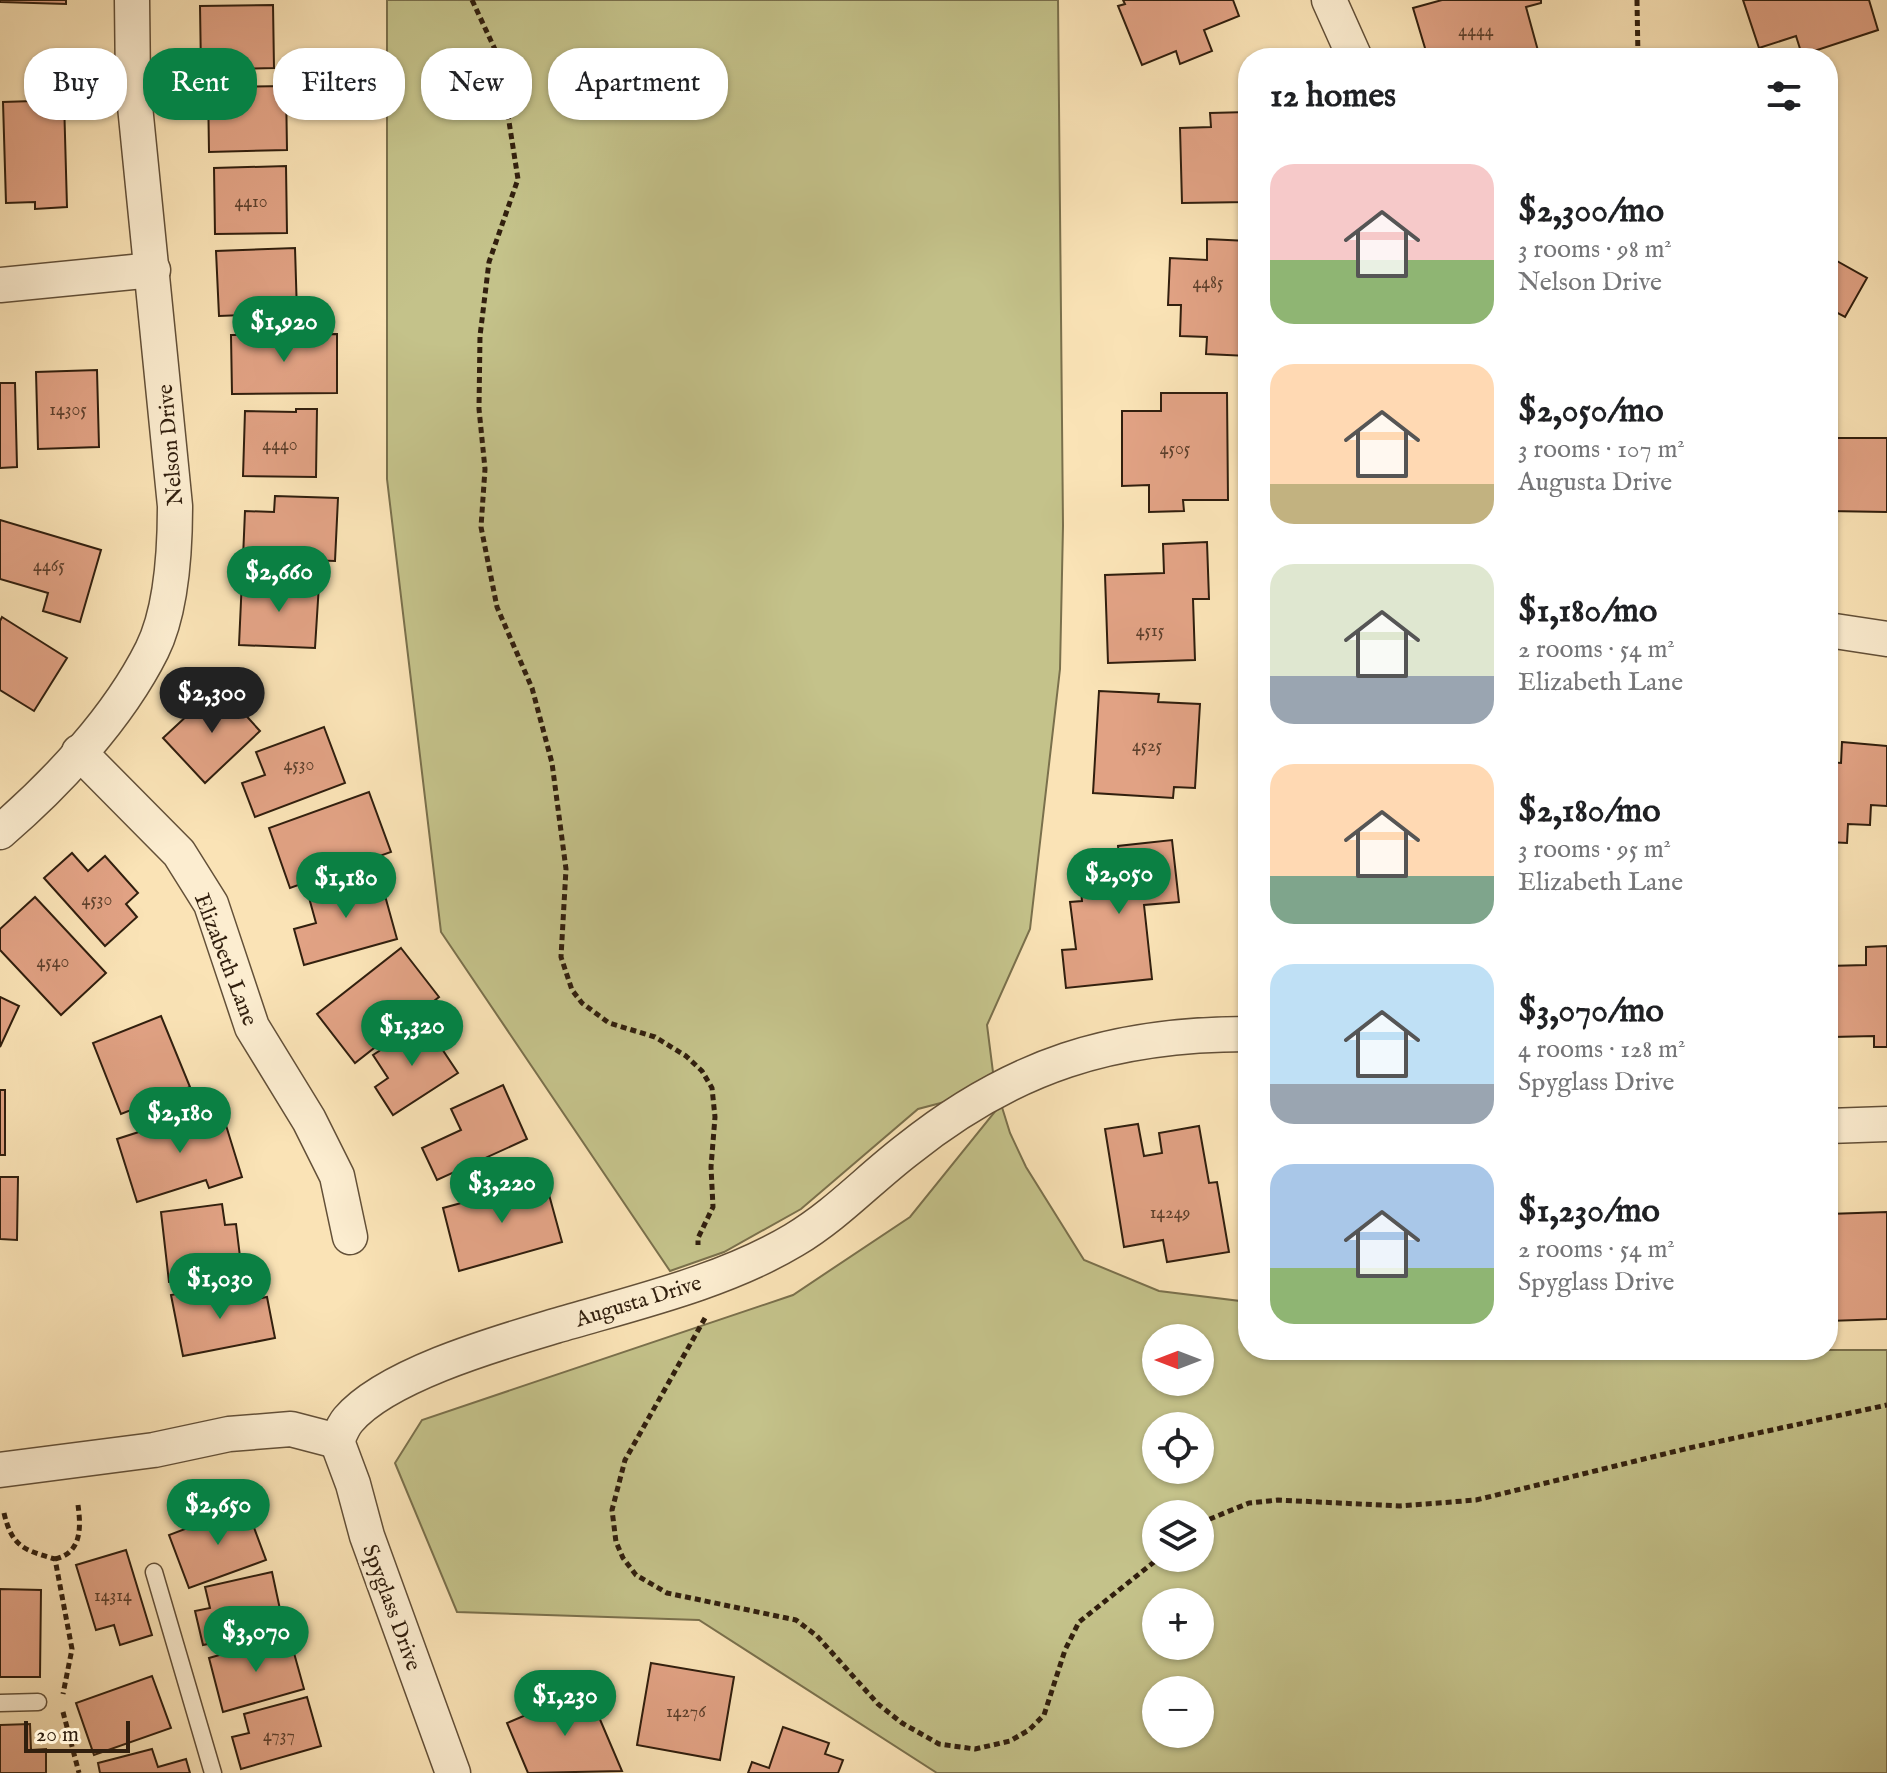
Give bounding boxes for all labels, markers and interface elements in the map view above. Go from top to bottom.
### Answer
house number: 4444 [1458,20,1494,43]
chip: Buy [24,48,127,120]
chip: Rent [143,48,257,120]
chip: Filters [273,48,405,120]
chip: New [421,48,532,120]
chip: Apartment [548,48,728,120]
icon: filters [1762,74,1806,118]
text: 12 homes [1270,75,1396,118]
text: $2,300/mo [1518,190,1664,233]
house number: 4410 [234,191,268,214]
icon: home [1334,196,1430,292]
text: 3 rooms · 98 m² [1518,233,1672,266]
text: Nelson Drive [1518,266,1662,299]
house number: 4485 [1192,272,1224,295]
pin: $1,920 [219,296,349,364]
text: $1,920 [250,305,318,338]
street label: Nelson Drive [152,383,190,507]
text: $2,050/mo [1518,390,1663,433]
icon: home [1334,396,1430,492]
house number: 14305 [49,399,87,422]
text: 3 rooms · 107 m² [1518,433,1685,466]
house number: 4440 [262,434,298,457]
house number: 4505 [1160,438,1191,461]
text: Augusta Drive [1518,466,1672,499]
pin: $2,660 [214,546,344,614]
house number: 4465 [33,555,65,578]
text: $2,660 [245,555,313,588]
text: $1,180/mo [1518,590,1657,633]
icon: home [1334,596,1430,692]
house number: 4515 [1136,620,1165,643]
text: 2 rooms · 54 m² [1518,633,1675,666]
text: Elizabeth Lane [1518,666,1683,699]
pin: $2,300 [147,667,277,735]
text: $2,300 [178,676,246,709]
house number: 4525 [1132,735,1163,758]
house number: 4530 [284,754,314,777]
text: $2,180/mo [1518,790,1661,833]
icon: home [1334,796,1430,892]
text: 3 rooms · 95 m² [1518,833,1671,866]
pin: $2,050 [1054,848,1184,916]
pin: $1,180 [281,852,411,920]
text: $2,050 [1085,857,1153,890]
text: $1,180 [314,861,378,894]
text: Elizabeth Lane [1518,866,1683,899]
house number: 4530 [82,889,112,912]
street label: Elizabeth Lane [187,889,263,1030]
house number: 4540 [37,951,69,974]
text: $3,070/mo [1518,990,1664,1033]
icon: home [1334,996,1430,1092]
pin: $1,320 [347,1000,477,1068]
text: $1,320 [379,1009,445,1042]
text: 4 rooms · 128 m² [1518,1033,1685,1066]
text: Spyglass Drive [1518,1066,1674,1099]
pin: $2,180 [115,1087,245,1155]
text: $2,180 [147,1096,213,1129]
pin: $3,220 [437,1157,567,1225]
text: $3,220 [468,1166,536,1199]
text: $1,230/mo [1518,1190,1660,1233]
icon: home [1334,1196,1430,1292]
house number: 14249 [1150,1202,1190,1225]
text: 2 rooms · 54 m² [1518,1233,1675,1266]
pin: $1,030 [155,1253,285,1321]
text: $1,030 [187,1262,253,1295]
text: Spyglass Drive [1518,1266,1674,1299]
street label: Augusta Drive [571,1269,705,1335]
north arrow [1142,1324,1214,1396]
map controls [1142,1324,1214,1748]
button: locate [1142,1412,1214,1484]
pin: $2,650 [153,1479,283,1547]
text: $2,650 [185,1488,251,1521]
button: layers [1142,1500,1214,1572]
street label: Spyglass Drive [355,1541,427,1675]
house number: 14314 [94,1585,132,1608]
button: + [1142,1588,1214,1660]
pin: $3,070 [191,1606,321,1674]
text: $3,070 [222,1615,290,1648]
pin: $1,230 [500,1670,630,1738]
button: − [1142,1676,1214,1748]
text: $1,230 [532,1679,598,1712]
house number: 14276 [666,1701,706,1724]
scale bar [24,1717,130,1753]
text: 20 m [36,1721,79,1749]
house number: 4737 [263,1725,295,1748]

